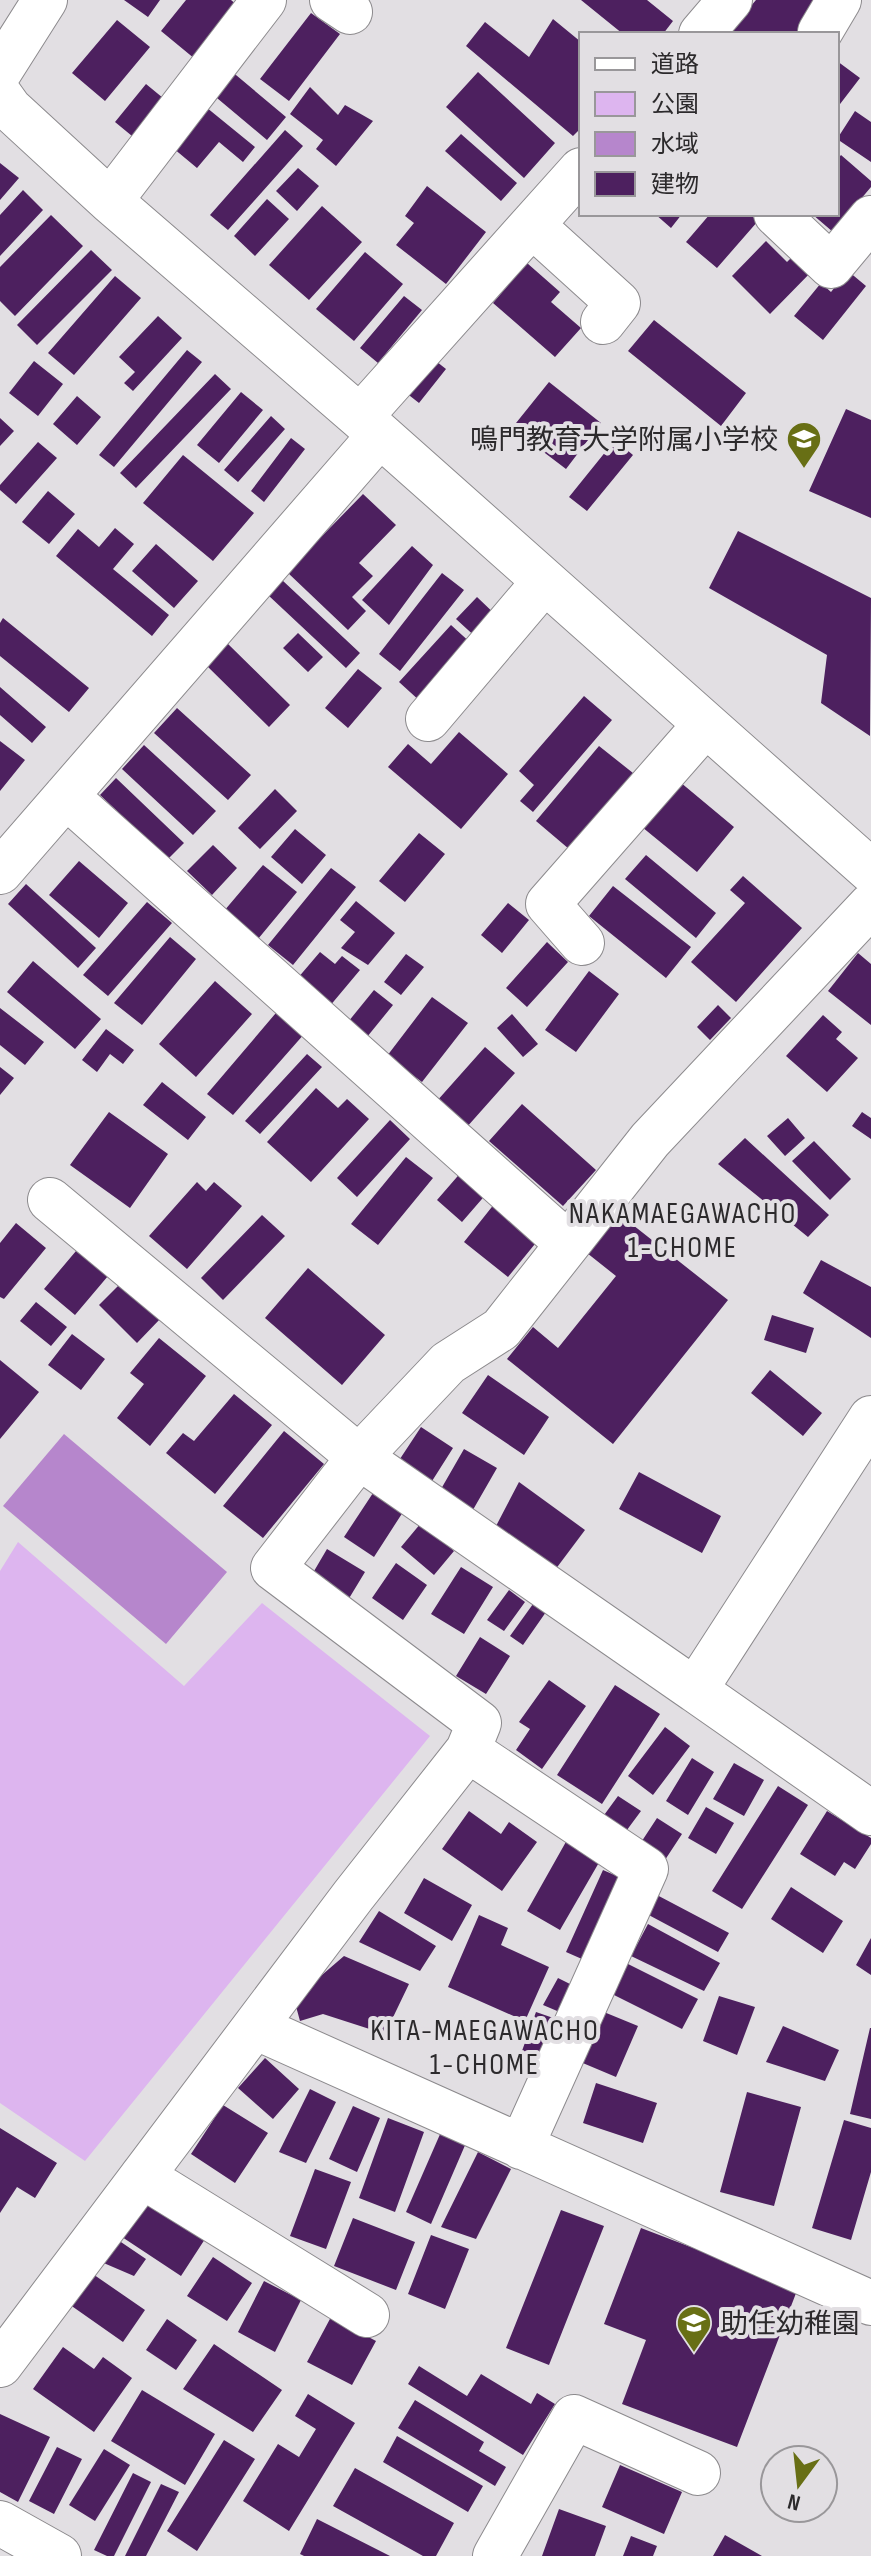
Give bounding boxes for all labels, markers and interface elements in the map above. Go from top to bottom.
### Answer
legend [579,32,839,216]
text: 道路 [651,50,699,79]
text: 公園 [651,90,699,119]
text: 水域 [651,130,699,159]
text: 建物 [651,170,699,199]
school or university icon: 鳴門教育大学附属小学校 [785,420,823,470]
place label: 鳴門教育大学附属小学校 [470,424,778,457]
district label: NAKAMAEGAWACHO 1-CHOME [569,1196,797,1266]
district label: KITA-MAEGAWACHO 1-CHOME [370,2013,600,2083]
school or university icon: 助任幼稚園 [675,2304,713,2354]
place label: 助任幼稚園 [720,2308,860,2341]
north arrow [759,2444,839,2524]
text: N [785,2487,803,2516]

